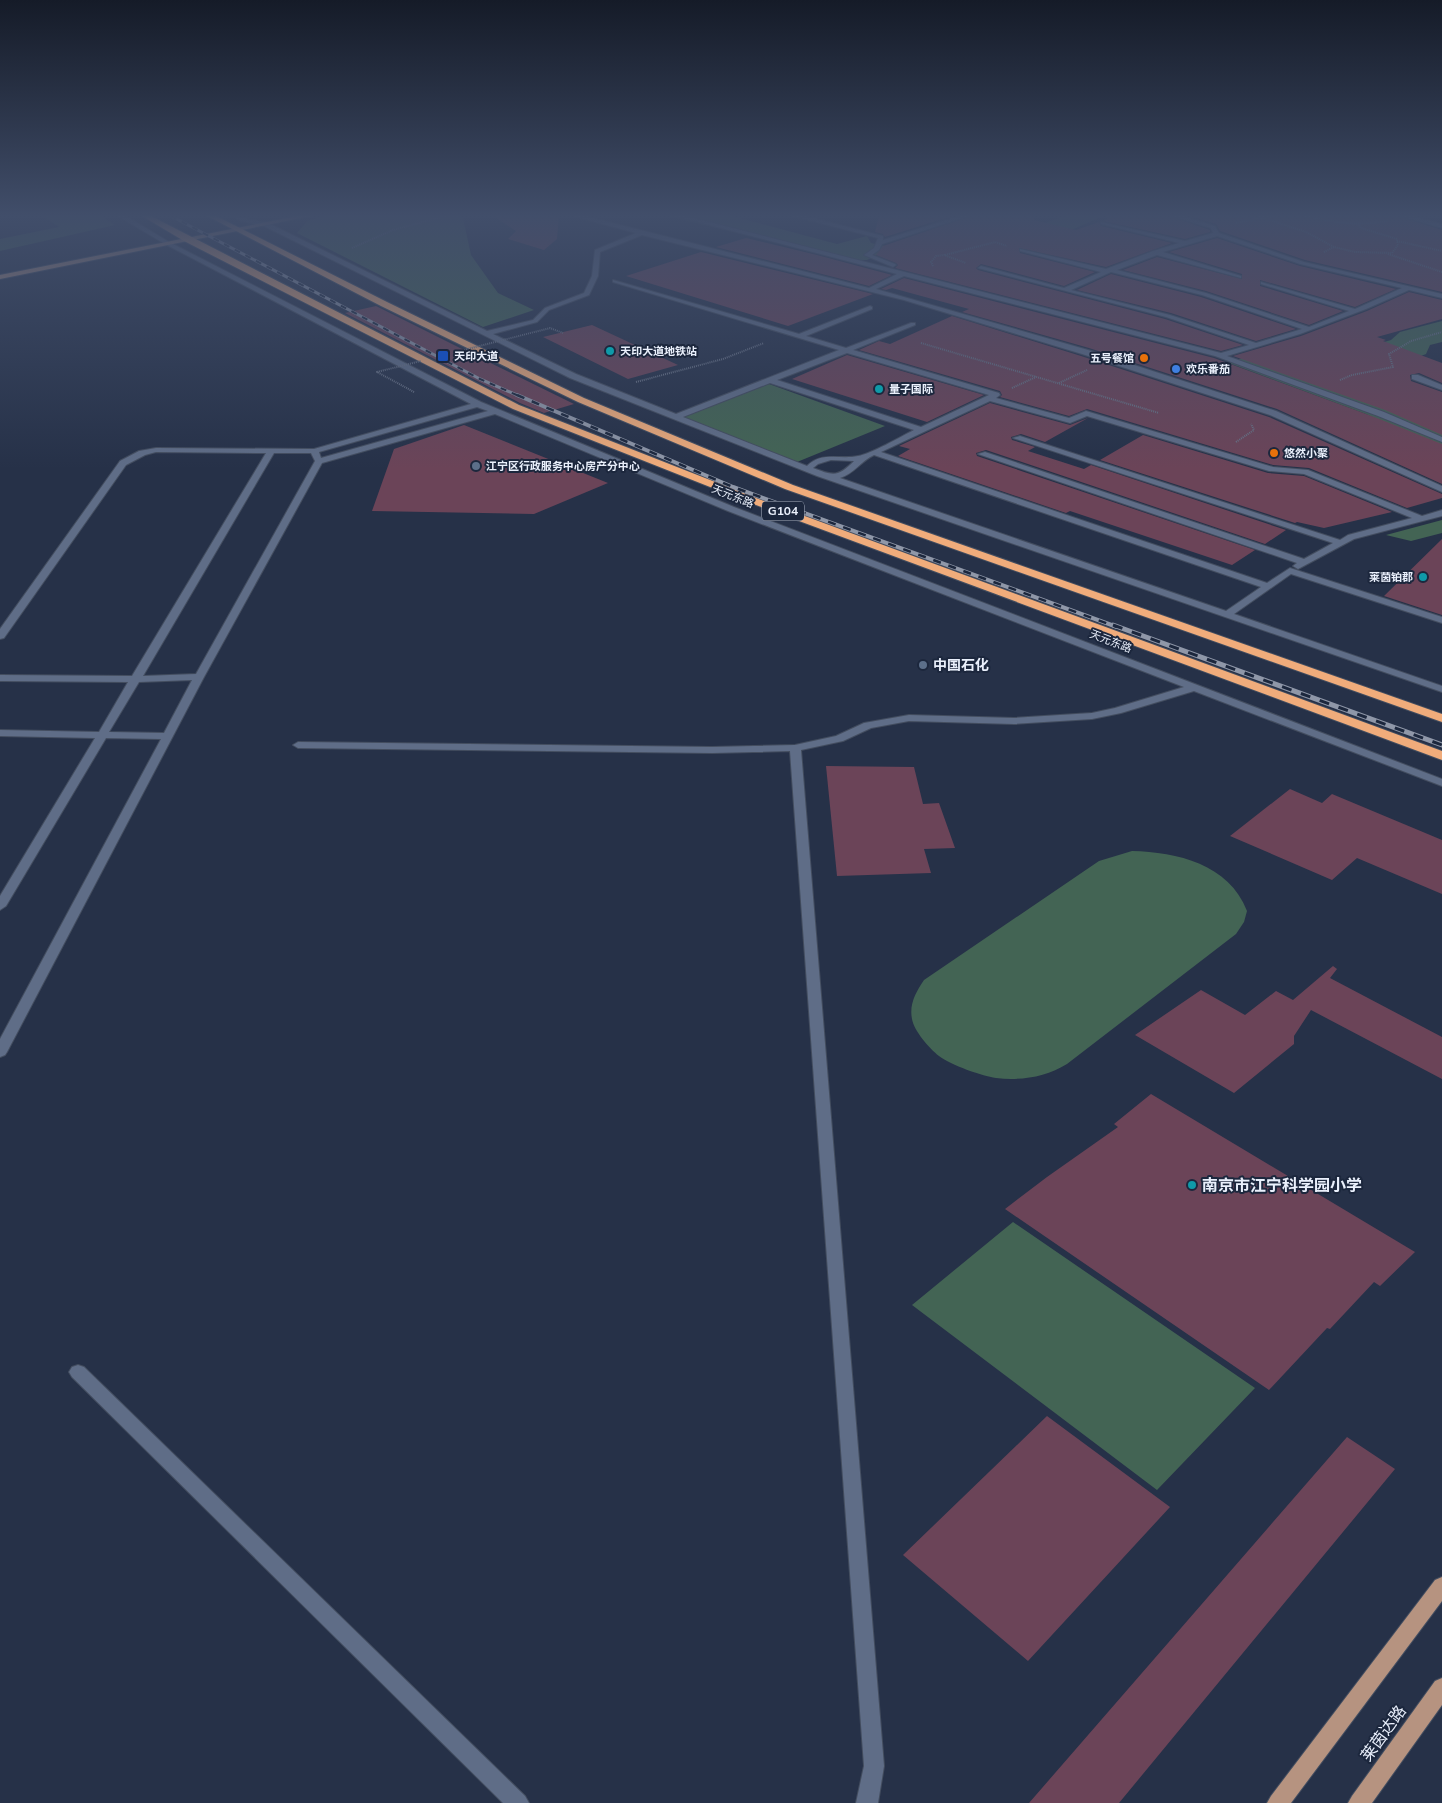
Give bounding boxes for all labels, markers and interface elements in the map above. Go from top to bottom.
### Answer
place label: 天印大道地铁站 [620,344,697,358]
marker: 天印大道地铁站 [604,345,616,357]
marker: 天印大道 [436,349,450,363]
place label: 天印大道 [454,349,498,363]
place label: 五号餐馆 [1090,351,1134,365]
marker: 五号餐馆 [1138,352,1150,364]
place label: 欢乐番茄 [1186,362,1230,376]
marker: 欢乐番茄 [1170,363,1182,375]
place label: 量子国际 [889,382,933,396]
marker: 量子国际 [873,383,885,395]
place label: 悠然小聚 [1284,446,1328,460]
marker: 悠然小聚 [1268,447,1280,459]
place label: 江宁区行政服务中心房产分中心 [486,459,640,473]
marker: 江宁区行政服务中心房产分中心 [470,460,482,472]
street label: 天元东路 [710,481,756,511]
road number: G104 [762,502,804,520]
place label: 莱茵铂郡 [1369,570,1413,584]
marker: 莱茵铂郡 [1417,571,1429,583]
street label: 天元东路 [1088,627,1134,655]
place label: 中国石化 [933,656,989,674]
marker: 中国石化 [917,659,929,671]
place label: 南京市江宁科学园小学 [1202,1175,1362,1195]
marker: 南京市江宁科学园小学 [1186,1179,1198,1191]
street label: 莱茵达路 [1356,1701,1410,1765]

